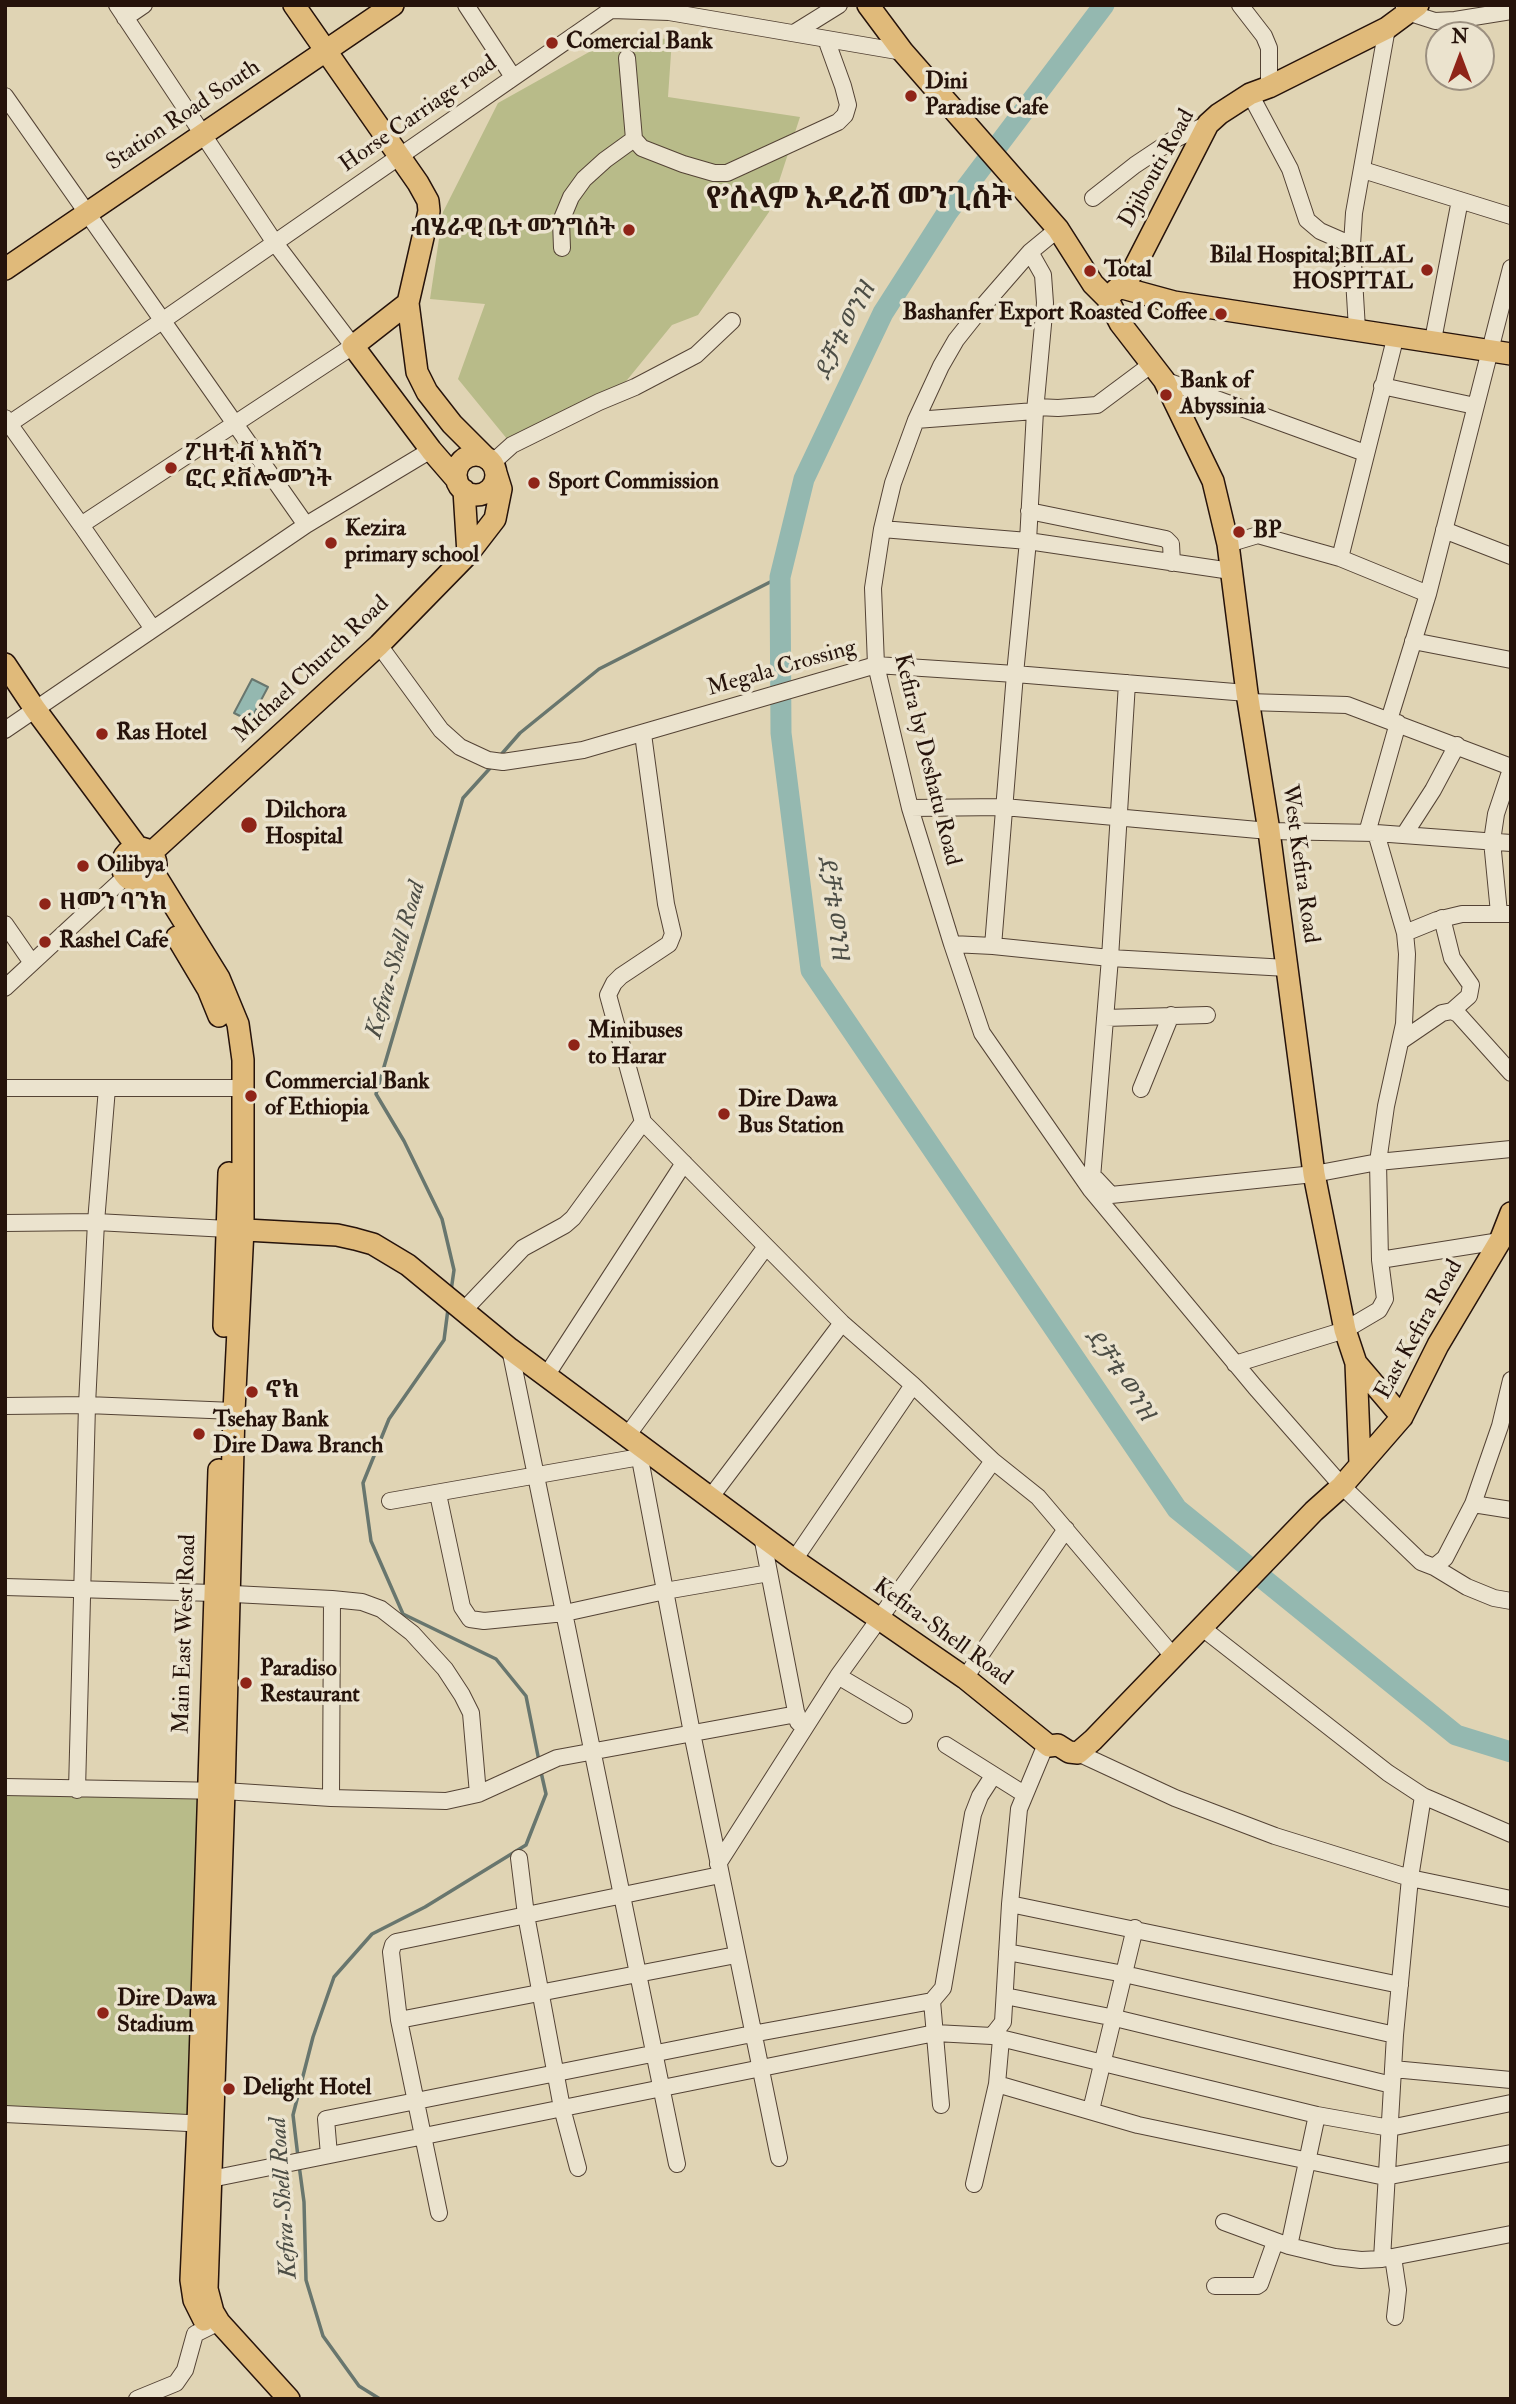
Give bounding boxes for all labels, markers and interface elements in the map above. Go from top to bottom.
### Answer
north arrow [1425,21,1495,91]
text: N [1451,25,1469,49]
place label: Comercial Bank [566,29,713,57]
marker: Comercial Bank [544,35,560,51]
street label: Horse Carriage road [335,50,503,180]
street label: Station Road South [102,54,266,178]
place label: Dini Paradise Cafe [925,69,1048,123]
marker: Dini Paradise Cafe [903,88,919,104]
street label: Djibouti Road [1114,105,1202,233]
district label: የ'ሰላም አዳራሽ መንጊስት [706,184,1012,220]
place label: ብሄራዊ ቤተ መንግስት [411,216,615,244]
marker: ብሄራዊ ቤተ መንግስት [621,222,637,238]
place label: Bilal Hospital;BILAL HOSPITAL [1209,243,1413,297]
place label: Total [1104,257,1152,285]
marker: Bilal Hospital;BILAL HOSPITAL [1419,262,1435,278]
marker: Total [1082,263,1098,279]
water label: ደቻቱ ወንዝ [810,278,884,386]
place label: Bashanfer Export Roasted Coffee [902,300,1207,328]
marker: Bashanfer Export Roasted Coffee [1213,306,1229,322]
place label: Bank of Abyssinia [1180,368,1265,422]
marker: Bank of Abyssinia [1158,387,1174,403]
place label: ፖዘቲቭ አክሽን ፎር ደቨሎመንት [185,441,332,495]
marker: ፖዘቲቭ አክሽን ፎር ደቨሎመንት [163,460,179,476]
place label: Sport Commission [548,469,719,497]
marker: Sport Commission [526,475,542,491]
place label: Kezira primary school [345,516,479,570]
place label: BP [1253,518,1282,546]
marker: BP [1231,524,1247,540]
marker: Kezira primary school [323,535,339,551]
street label: Michael Church Road [228,591,396,749]
street label: Megala Crossing [704,635,860,703]
street label: Kefira by Deshatu Road [886,651,966,869]
place label: Ras Hotel [116,720,207,748]
marker: Ras Hotel [94,726,110,742]
street label: West Kefira Road [1274,783,1324,945]
place label: Dilchora Hospital [265,798,346,852]
marker: Dilchora Hospital [239,815,259,835]
place label: Oilibya [97,852,164,880]
water label: ደቻቱ ወንዝ [809,854,853,962]
marker: Oilibya [75,858,91,874]
water label: Kefira-Shell Road [361,878,433,1042]
place label: ዘመን ባንክ [59,890,167,918]
marker: ዘመን ባንክ [37,896,53,912]
place label: Rashel Cafe [59,928,168,956]
marker: Rashel Cafe [37,934,53,950]
place label: Minibuses to Harar [588,1018,683,1072]
marker: Minibuses to Harar [566,1037,582,1053]
place label: Commercial Bank of Ethiopia [265,1069,430,1123]
place label: Dire Dawa Bus Station [738,1087,844,1141]
marker: Commercial Bank of Ethiopia [243,1088,259,1104]
marker: Dire Dawa Bus Station [716,1106,732,1122]
street label: East Kefira Road [1370,1255,1470,1405]
water label: ደቻቱ ወንዝ [1077,1324,1159,1428]
place label: ኖክ [266,1378,299,1406]
marker: ኖክ [244,1384,260,1400]
place label: Tsehay Bank Dire Dawa Branch [213,1407,383,1461]
marker: Tsehay Bank Dire Dawa Branch [191,1426,207,1442]
street label: Main East West Road [169,1534,203,1734]
street label: Kefira-Shell Road [867,1573,1017,1693]
place label: Paradiso Restaurant [260,1656,360,1710]
marker: Paradiso Restaurant [238,1675,254,1691]
place label: Dire Dawa Stadium [117,1986,216,2040]
marker: Dire Dawa Stadium [95,2005,111,2021]
place label: Delight Hotel [243,2075,371,2103]
marker: Delight Hotel [221,2081,237,2097]
water label: Kefira-Shell Road [265,2116,305,2280]

